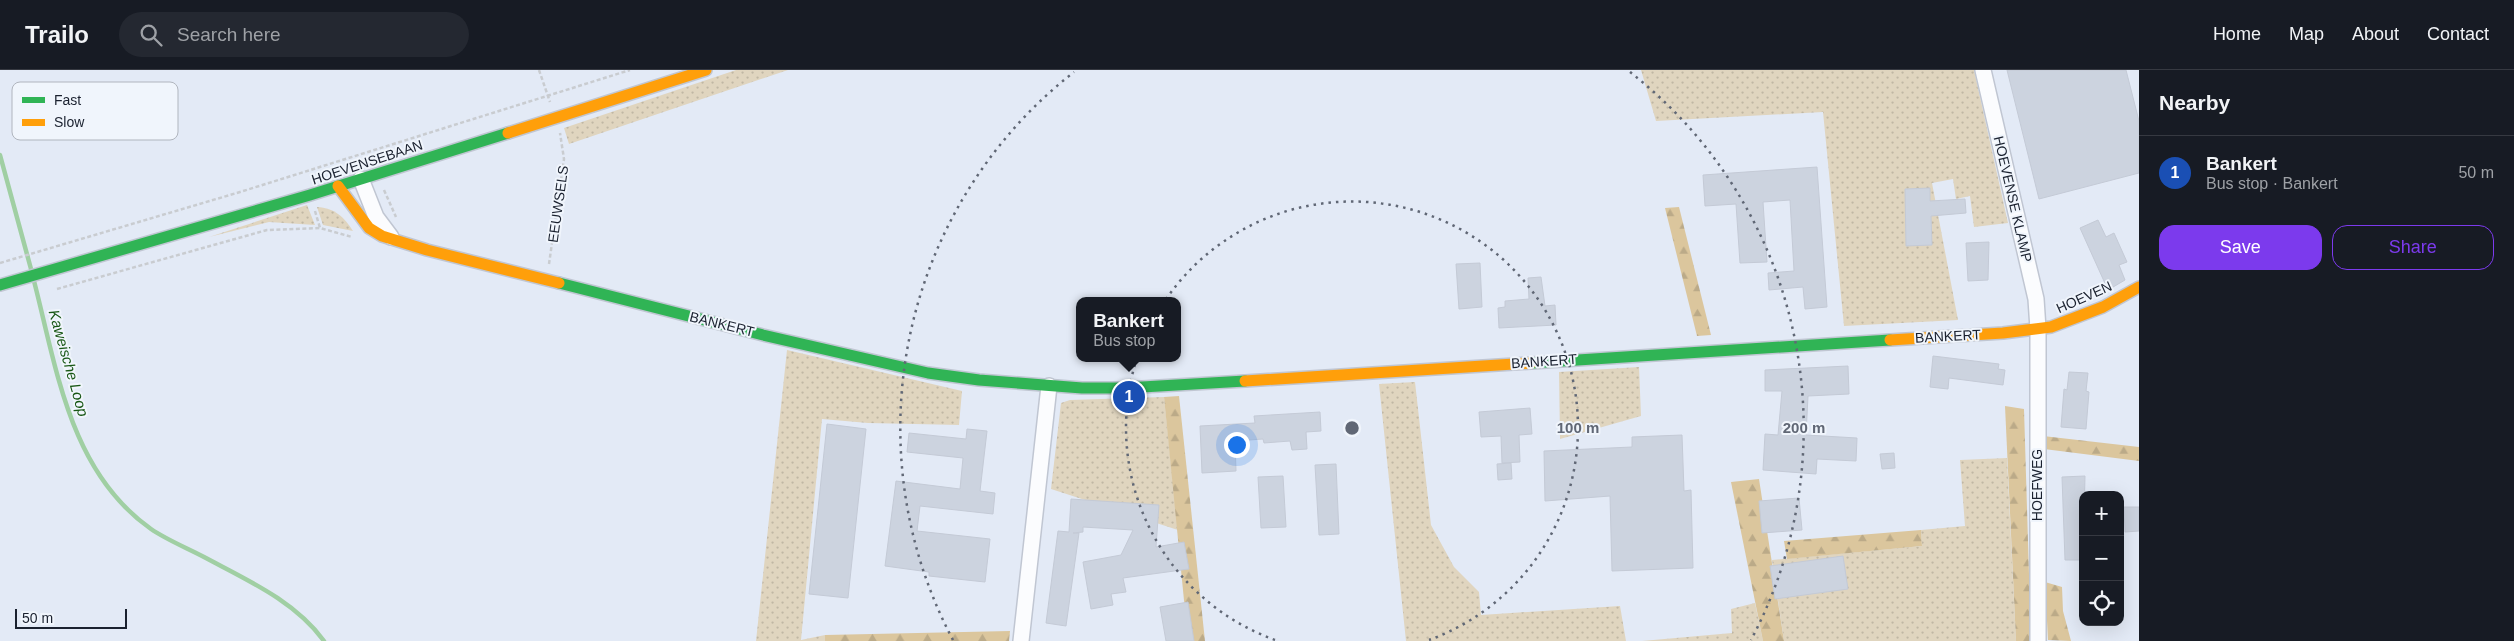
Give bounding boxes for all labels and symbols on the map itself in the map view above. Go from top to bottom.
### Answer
legend [12,82,178,140]
text: Fast [54,92,81,108]
text: Slow [54,114,85,130]
street label: HOEVENSE KLAMP [1991,134,2035,264]
street label: HOEVENSEBAAN [309,136,425,188]
street label: EEUWSELS [545,164,571,244]
street label: HOEVEN [2054,278,2114,316]
water label: Kaweische Loop [46,308,92,418]
street label: BANKERT [688,308,756,340]
street label: BANKERT [1915,326,1982,346]
street label: BANKERT [1511,351,1578,371]
pin: 1 [1113,378,1145,416]
centre of rings [1343,419,1361,437]
text: 100 m [1557,419,1599,436]
text: 200 m [1783,419,1825,436]
your location [1224,432,1250,458]
street label: HOEFWEG [2029,449,2045,521]
scale bar [15,606,128,629]

